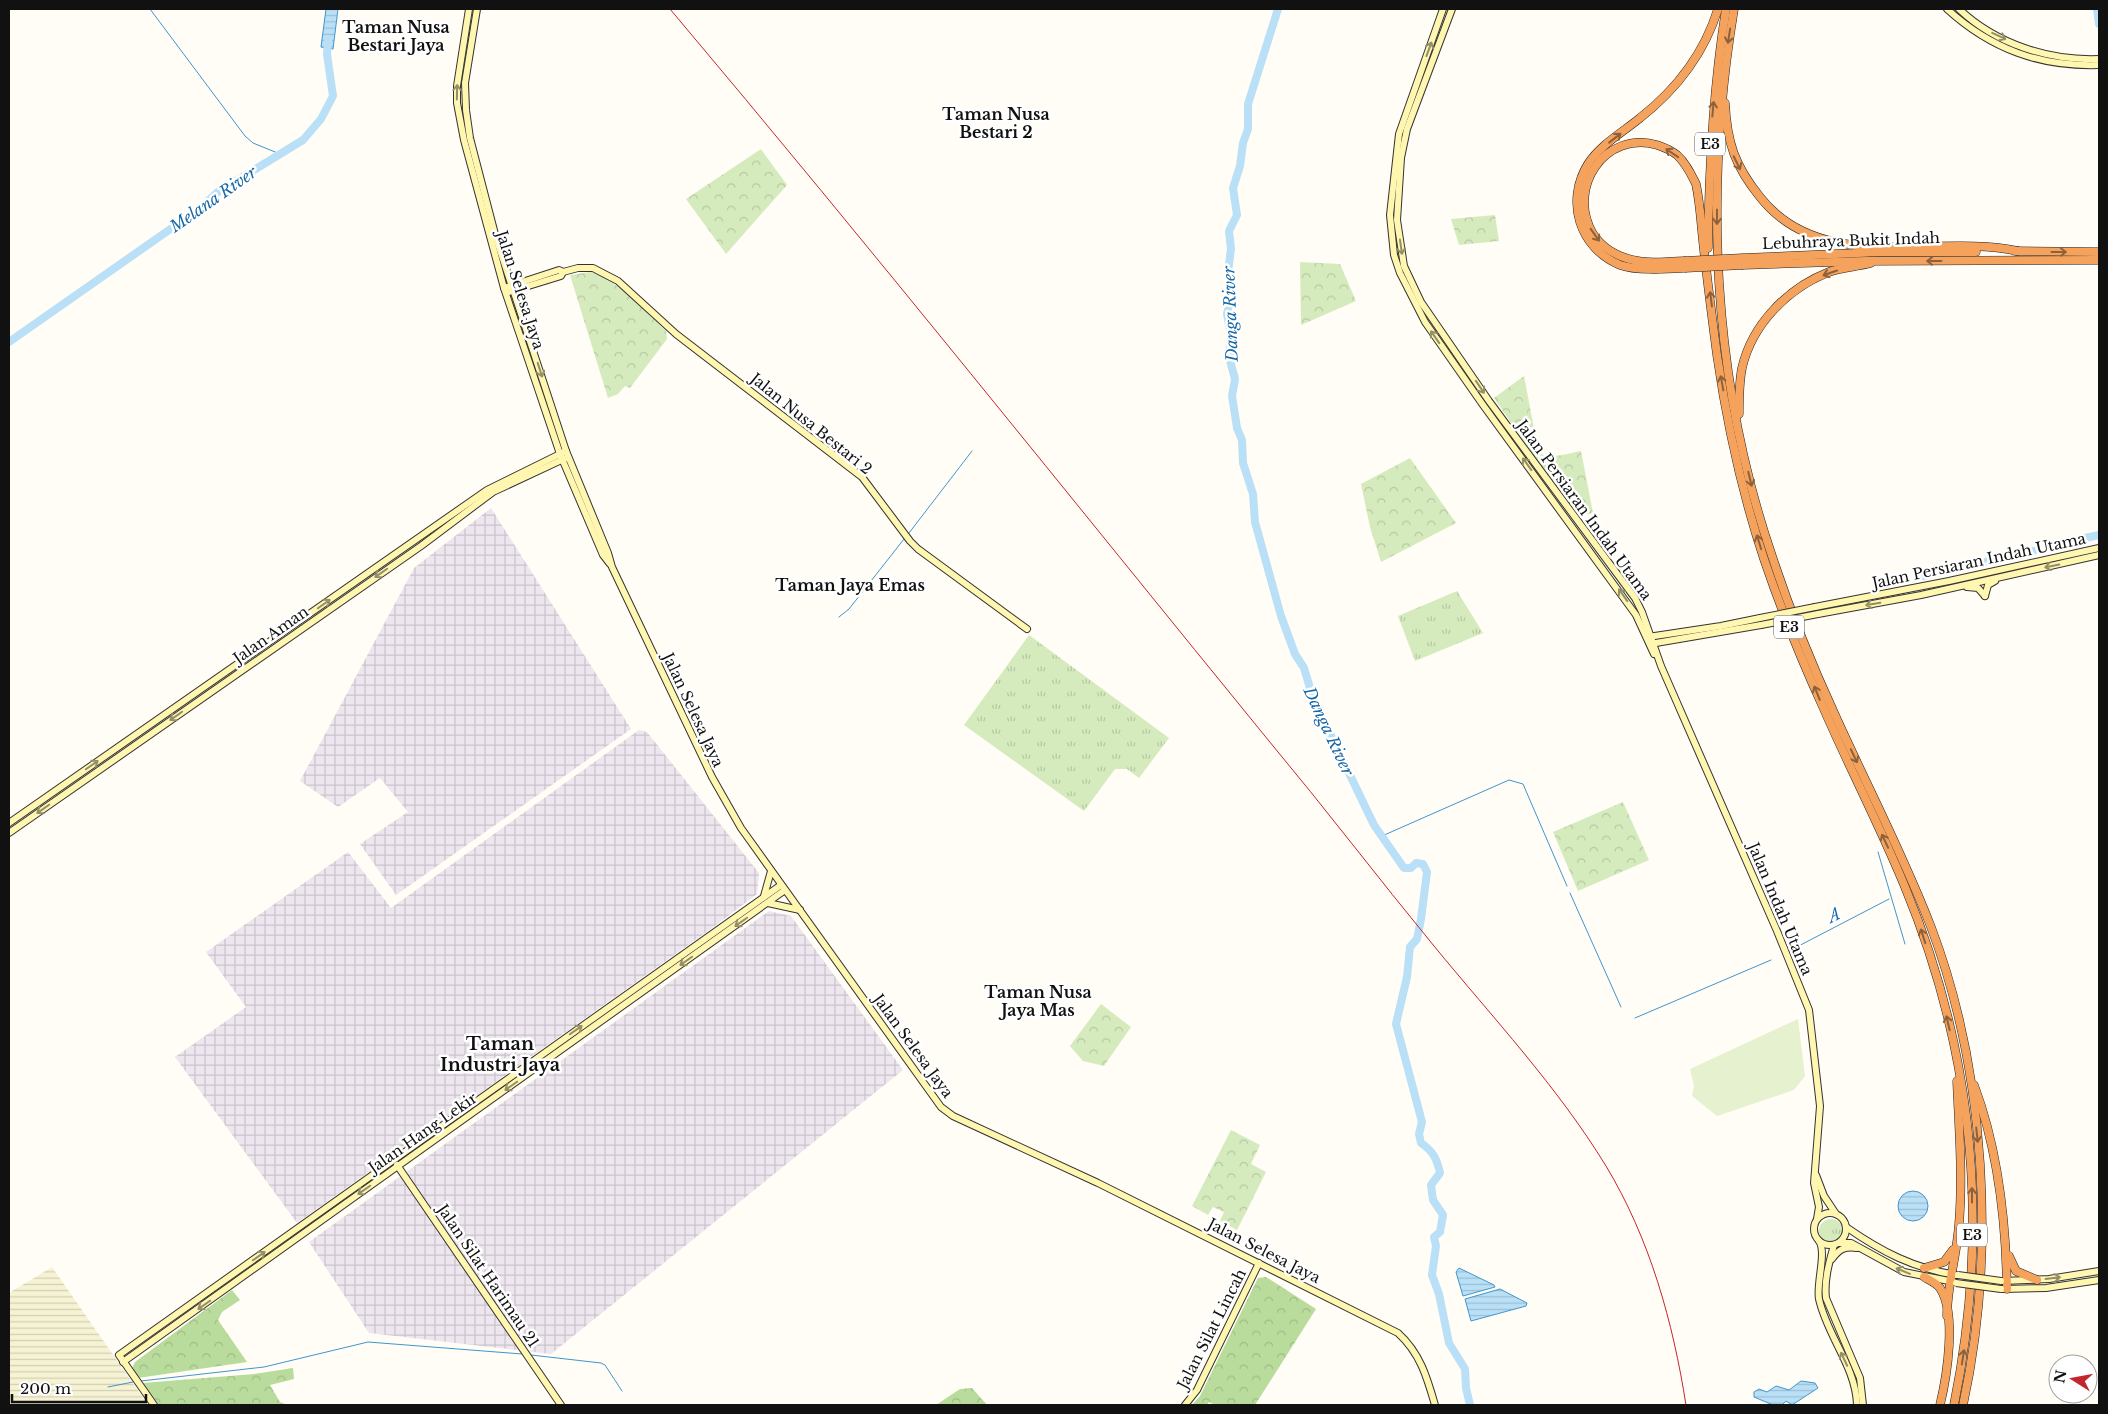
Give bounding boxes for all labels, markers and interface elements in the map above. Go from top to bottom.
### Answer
district label: Taman Nusa Bestari Jaya [342,17,450,55]
one-way arrow [1724,28,1734,44]
one-way arrow [1991,31,2006,41]
one-way arrow [1425,42,1434,57]
one-way arrow [452,84,462,100]
one-way arrow [1708,101,1718,117]
district label: Taman Nusa Bestari 2 [942,104,1050,142]
one-way arrow [1608,132,1621,143]
road number: E3 [1695,132,1725,156]
one-way arrow [1666,148,1680,158]
one-way arrow [1733,155,1742,170]
water label: Melana River [165,161,261,237]
one-way arrow [1712,208,1722,225]
street label: Jalan Selesa Jaya [492,226,549,352]
one-way arrow [1590,228,1600,242]
street label: Lebuhraya Bukit Indah [1762,228,1940,253]
one-way arrow [1396,239,1406,255]
one-way arrow [2050,247,2067,257]
one-way arrow [1926,256,1942,266]
water label: Danga River [1218,265,1242,363]
one-way arrow [1823,269,1838,278]
one-way arrow [1706,292,1716,308]
one-way arrow [1430,330,1440,344]
one-way arrow [536,361,545,377]
street label: Jalan Nusa Bestari 2 [745,368,876,478]
one-way arrow [1717,376,1727,392]
one-way arrow [1475,380,1485,394]
street label: Jalan Persiaran Indah Utama [1511,414,1657,604]
one-way arrow [1521,458,1532,471]
one-way arrow [1746,471,1755,487]
street label: Jalan Persiaran Indah Utama [1868,528,2088,593]
one-way arrow [1753,534,1763,550]
one-way arrow [2044,562,2060,571]
one-way arrow [374,568,388,578]
district label: Taman Jaya Emas [775,575,925,595]
one-way arrow [1618,589,1628,603]
one-way arrow [317,599,331,609]
one-way arrow [1866,600,1882,610]
street label: Jalan Aman [228,602,312,669]
road number: E3 [1774,616,1804,638]
street label: Jalan Selesa Jaya [658,648,728,770]
water label: Danga River [1299,683,1359,779]
one-way arrow [1811,686,1820,701]
one-way arrow [169,711,183,721]
one-way arrow [1849,748,1859,763]
one-way arrow [85,760,99,770]
one-way arrow [36,804,50,814]
one-way arrow [1879,834,1889,849]
street label: Jalan Indah Utama [1743,838,1817,979]
water label: A [1822,903,1844,928]
one-way arrow [734,917,748,927]
one-way arrow [1918,929,1927,945]
one-way arrow [679,956,693,966]
district label: Taman Nusa Jaya Mas [984,982,1092,1020]
street label: Jalan Selesa Jaya [868,988,958,1102]
one-way arrow [1943,1016,1952,1032]
one-way arrow [569,1025,583,1035]
district label: Taman Industri Jaya [440,1033,561,1076]
one-way arrow [504,1081,518,1091]
street label: Jalan Hang Lekir [363,1088,481,1178]
one-way arrow [1972,1126,1982,1142]
one-way arrow [358,1185,372,1195]
one-way arrow [1967,1188,1977,1204]
street label: Jalan Silat Harimau 21 [432,1199,543,1351]
street label: Jalan Selesa Jaya [1203,1213,1324,1287]
road number: E3 [1957,1224,1987,1246]
one-way arrow [251,1251,265,1261]
street label: Jalan Silat Lincah [1172,1265,1250,1394]
one-way arrow [1896,1266,1911,1275]
one-way arrow [2045,1273,2061,1283]
one-way arrow [197,1300,211,1310]
one-way arrow [1958,1350,1968,1366]
one-way arrow [1839,1352,1848,1367]
north arrow [2048,1354,2098,1404]
text: N [2050,1368,2070,1385]
scale bar [12,1372,146,1404]
text: 200 m [20,1379,71,1398]

